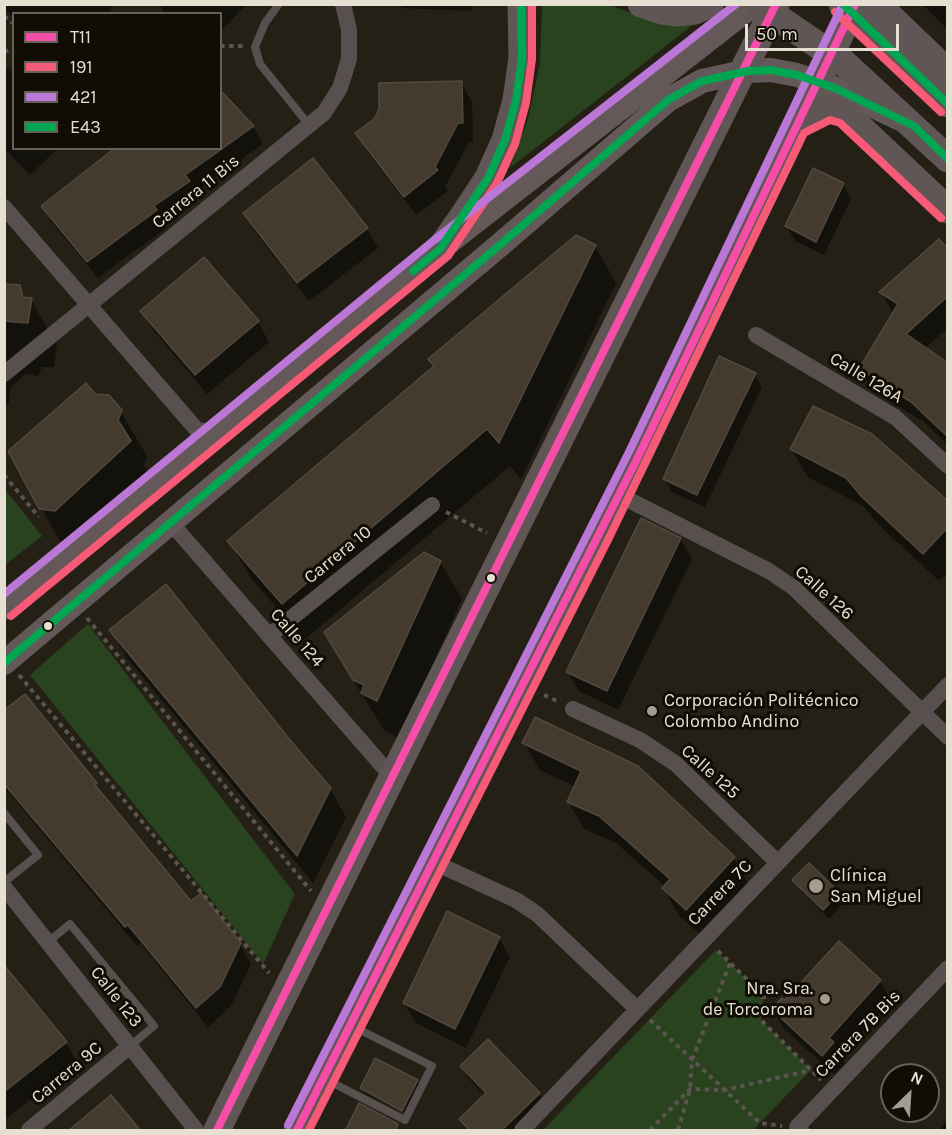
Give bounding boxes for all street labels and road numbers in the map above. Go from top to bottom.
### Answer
street label: Carrera 11 Bis [148,150,244,234]
street label: Calle 126A [825,348,907,408]
street label: Carrera 10 [300,521,376,589]
street label: Calle 126 [790,561,858,625]
street label: Calle 124 [266,604,328,672]
street label: Calle 125 [676,740,744,804]
street label: Carrera 7C [683,856,757,930]
street label: Calle 123 [85,962,147,1032]
street label: Carrera 7B Bis [811,986,905,1082]
street label: Carrera 9C [27,1037,107,1109]

